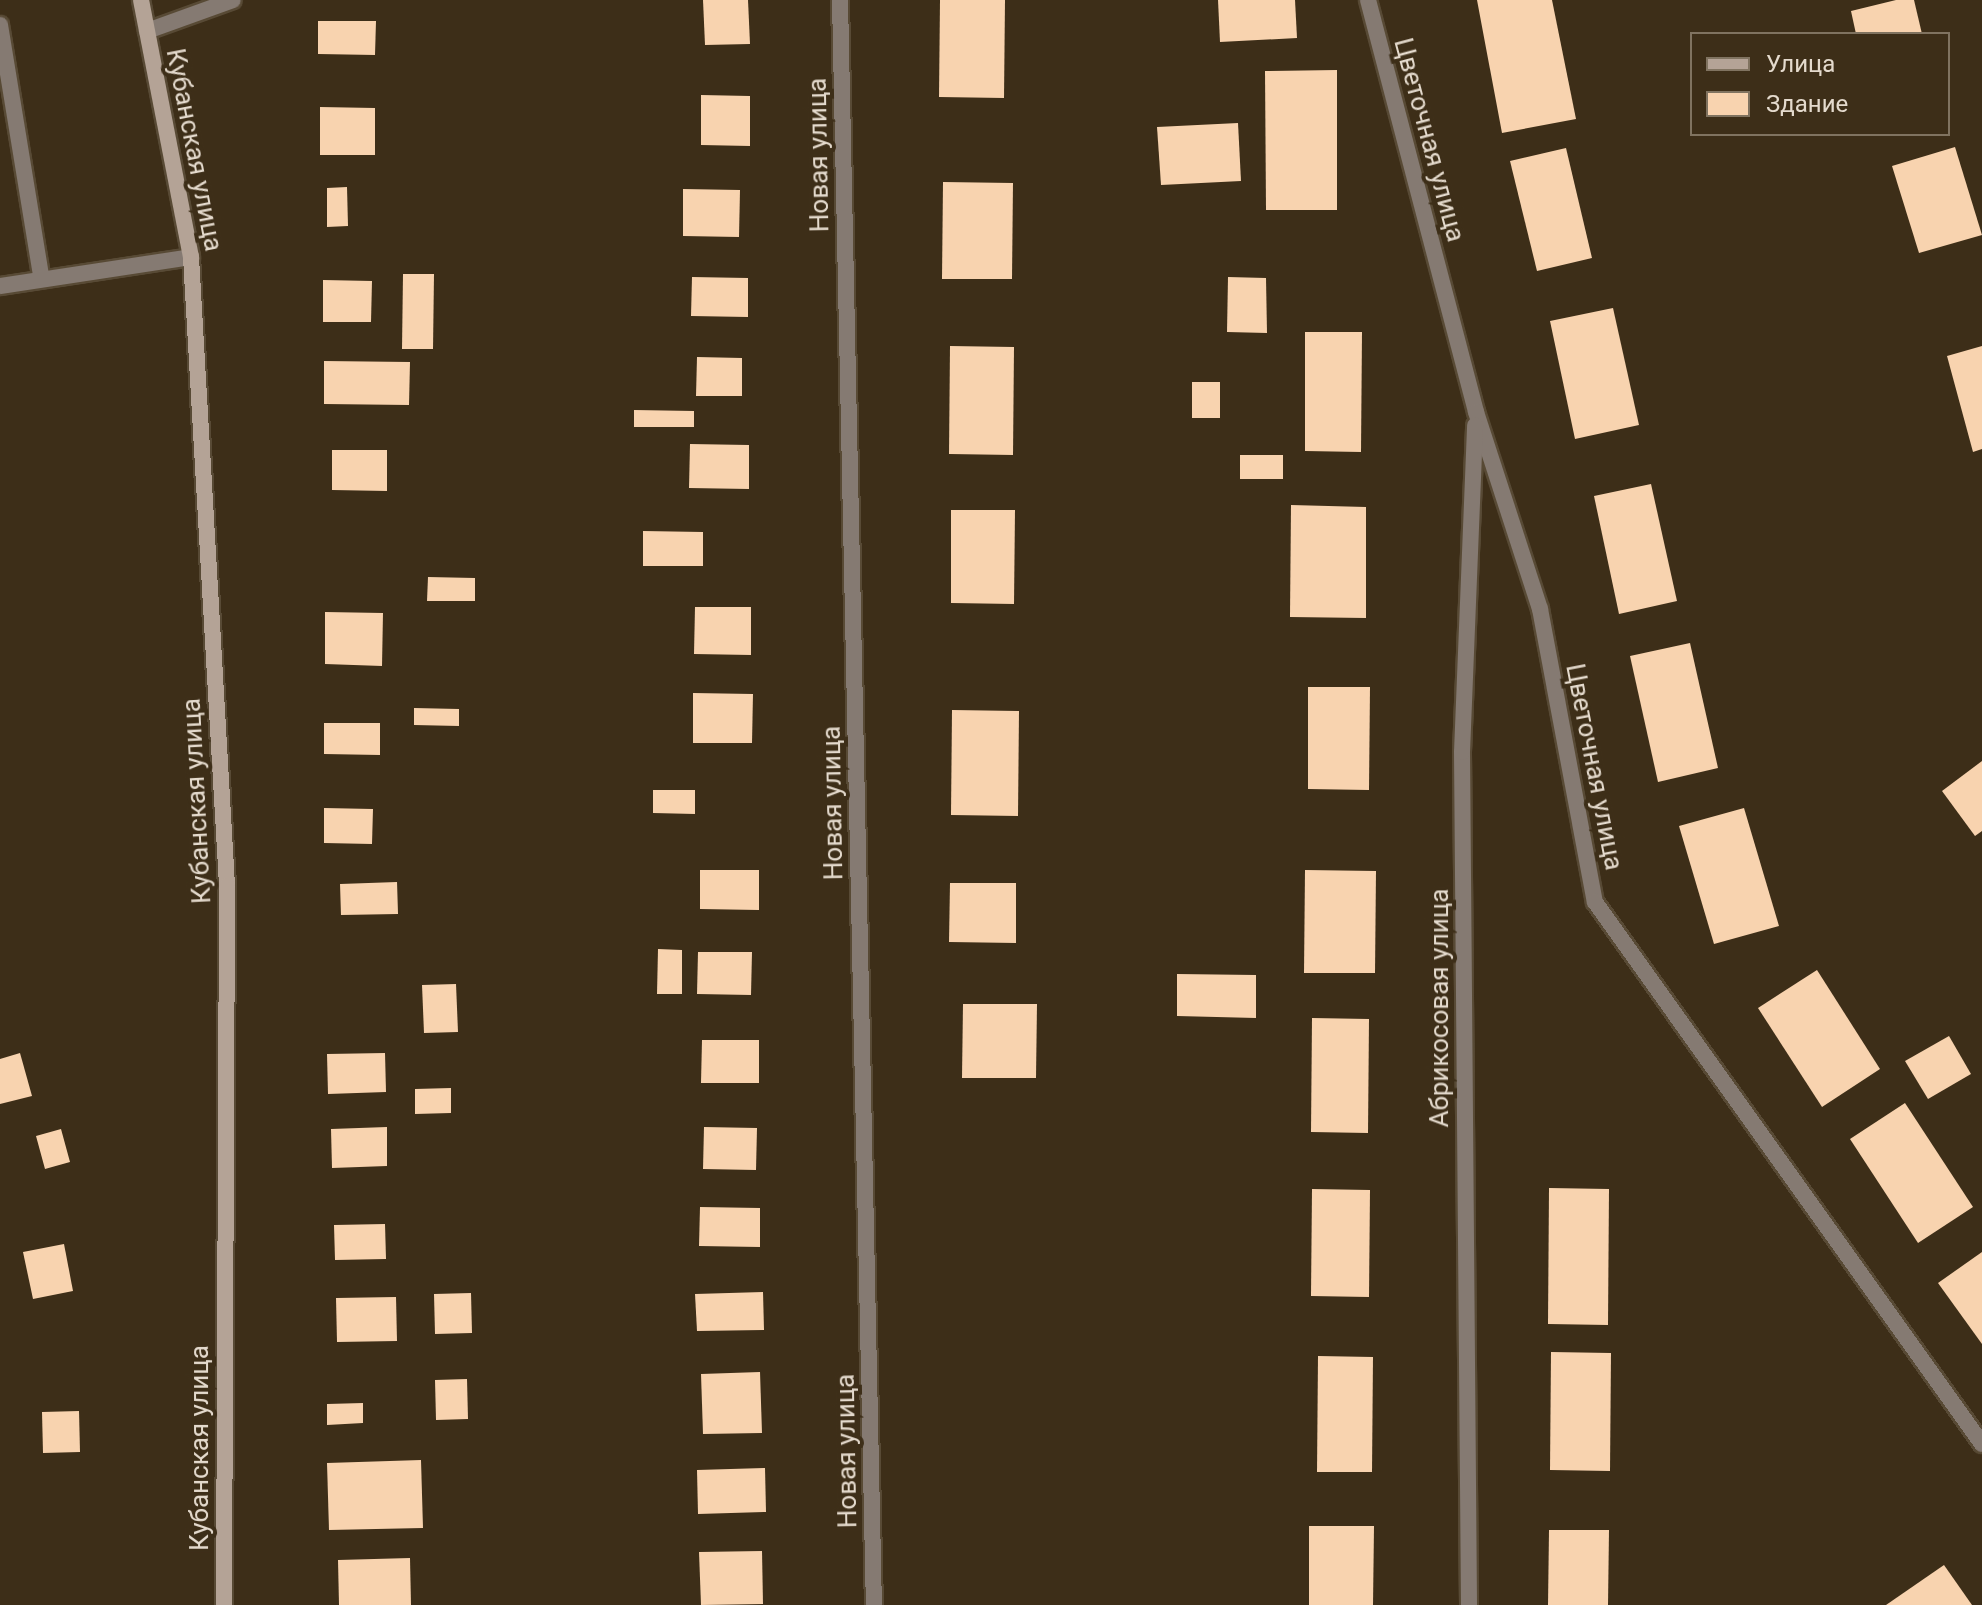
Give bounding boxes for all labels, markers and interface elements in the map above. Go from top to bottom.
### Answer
legend [1690,32,1950,136]
street label: Цветочная улица [1387,35,1471,245]
street label: Кубанская улица [159,46,229,254]
text: Улица [1766,50,1835,78]
street label: Новая улица [802,78,836,232]
text: Здание [1766,90,1848,118]
street label: Цветочная улица [1559,661,1629,873]
street label: Кубанская улица [176,697,218,905]
street label: Новая улица [816,726,850,880]
street label: Абрикосовая улица [1424,889,1456,1127]
street label: Кубанская улица [184,1345,216,1551]
street label: Новая улица [830,1374,864,1528]

